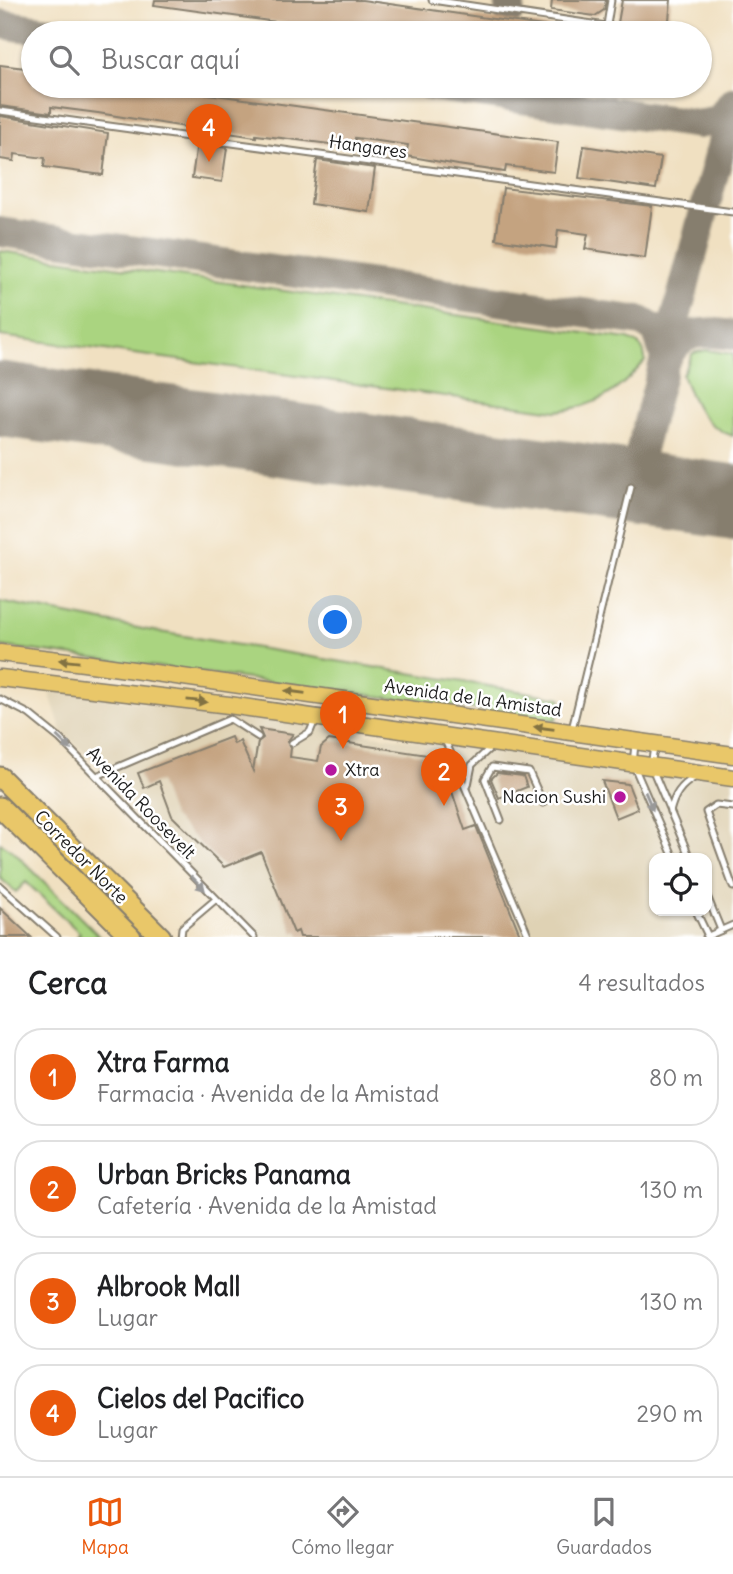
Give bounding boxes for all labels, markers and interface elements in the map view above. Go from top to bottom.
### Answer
search box [21,21,712,98]
icon: search [45,41,83,79]
text: Buscar aquí [101,43,240,76]
pin: 4 [186,104,232,162]
street label: Hangares [328,130,409,163]
your location [318,605,352,639]
one-way arrow [58,655,80,666]
street label: Avenida de la Amistad [383,674,564,721]
one-way arrow [284,687,306,698]
pin: 1 [320,691,366,749]
one-way arrow [187,696,209,707]
one-way arrow [533,722,555,733]
one-way arrow [55,734,72,751]
street label: Avenida Roosevelt [82,742,201,864]
pin: 2 [421,748,467,806]
place label: Xtra [345,758,379,781]
marker: Xtra [323,762,339,778]
pin: 3 [318,783,364,841]
place label: Nacion Sushi [502,785,606,808]
marker: Nacion Sushi [612,789,628,805]
one-way arrow [644,790,655,811]
street label: Corredor Norte [30,805,133,908]
map controls [649,853,712,916]
button: locate [649,853,712,916]
one-way arrow [190,874,206,891]
text: Cerca [28,964,107,1002]
text: 4 resultados [578,968,705,997]
text: Xtra Farma [97,1046,230,1079]
text: 1 [48,1063,58,1092]
text: 80 m [649,1063,703,1092]
text: Farmacia · Avenida de la Amistad [97,1079,439,1108]
text: Urban Bricks Panama [97,1158,351,1191]
text: 2 [47,1175,59,1204]
text: 130 m [640,1175,703,1204]
text: Cafetería · Avenida de la Amistad [97,1191,437,1220]
text: Albrook Mall [97,1270,240,1303]
text: 3 [46,1287,60,1316]
text: 130 m [640,1287,703,1316]
text: Lugar [97,1303,158,1332]
text: Cielos del Pacifico [97,1382,304,1415]
text: 4 [46,1399,60,1428]
text: 290 m [636,1399,703,1428]
text: Lugar [97,1415,158,1444]
tab: Mapa [81,1493,129,1559]
tab: Cómo llegar [291,1493,394,1559]
tab: Guardados [556,1493,652,1559]

